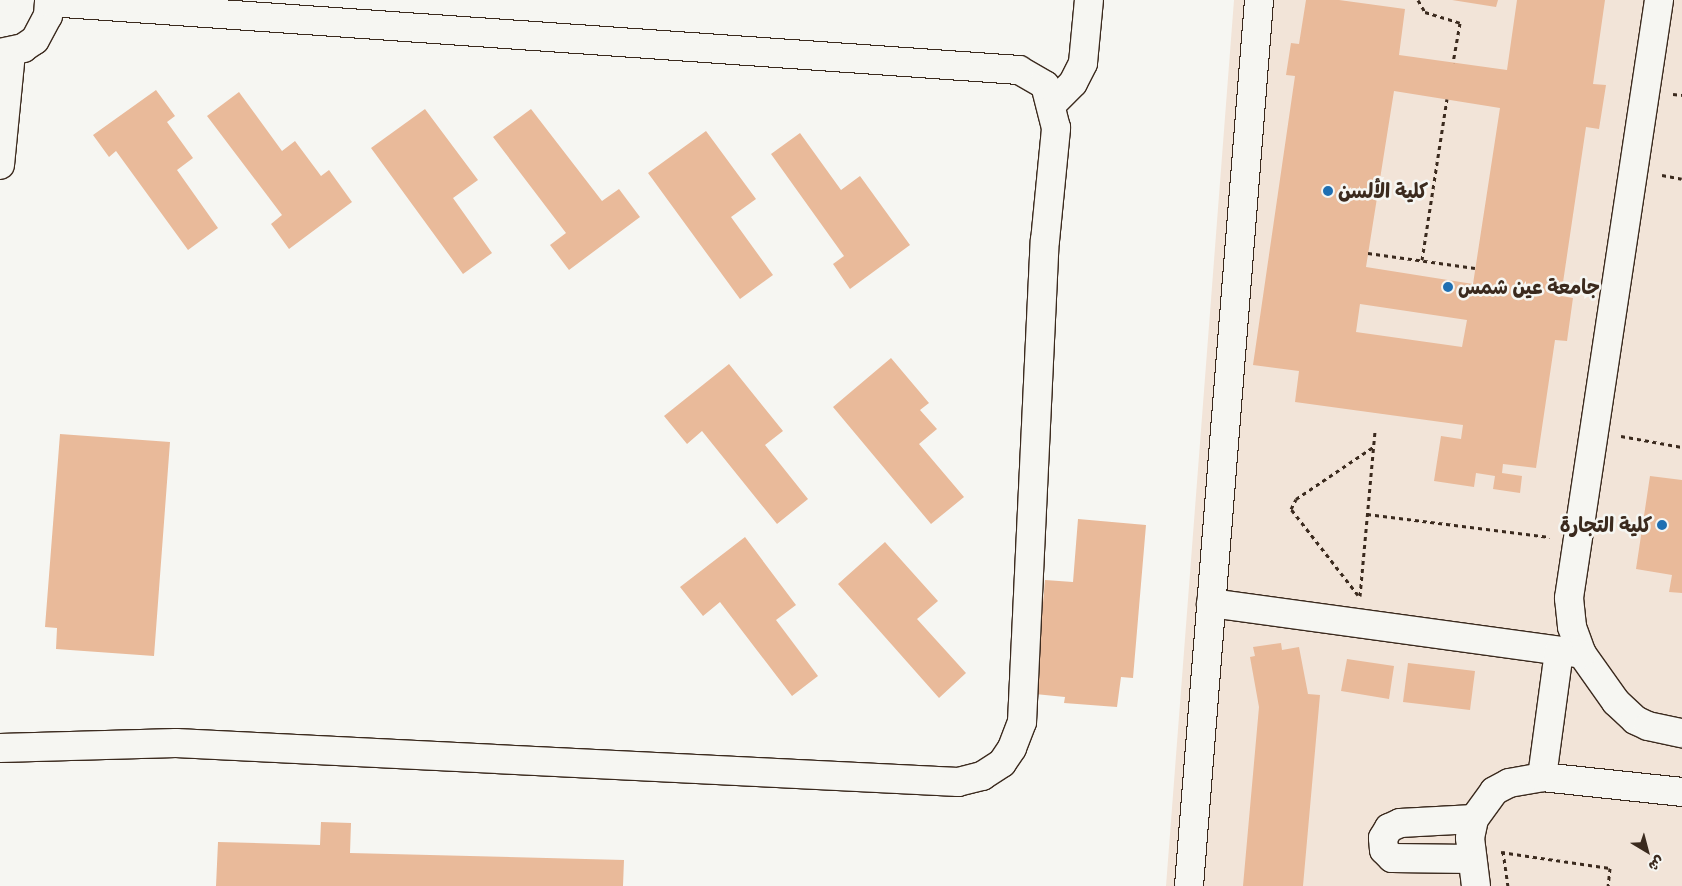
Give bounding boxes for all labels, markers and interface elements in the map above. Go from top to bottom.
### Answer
place label: كلية الألسن [1338,179,1428,203]
marker: كلية الألسن [1322,185,1334,197]
place label: جامعة عين شمس [1458,275,1600,299]
marker: جامعة عين شمس [1442,281,1454,293]
place label: كلية التجارة [1560,513,1652,537]
marker: كلية التجارة [1656,519,1668,531]
north arrow [1622,826,1672,876]
text: ش [1645,852,1668,875]

